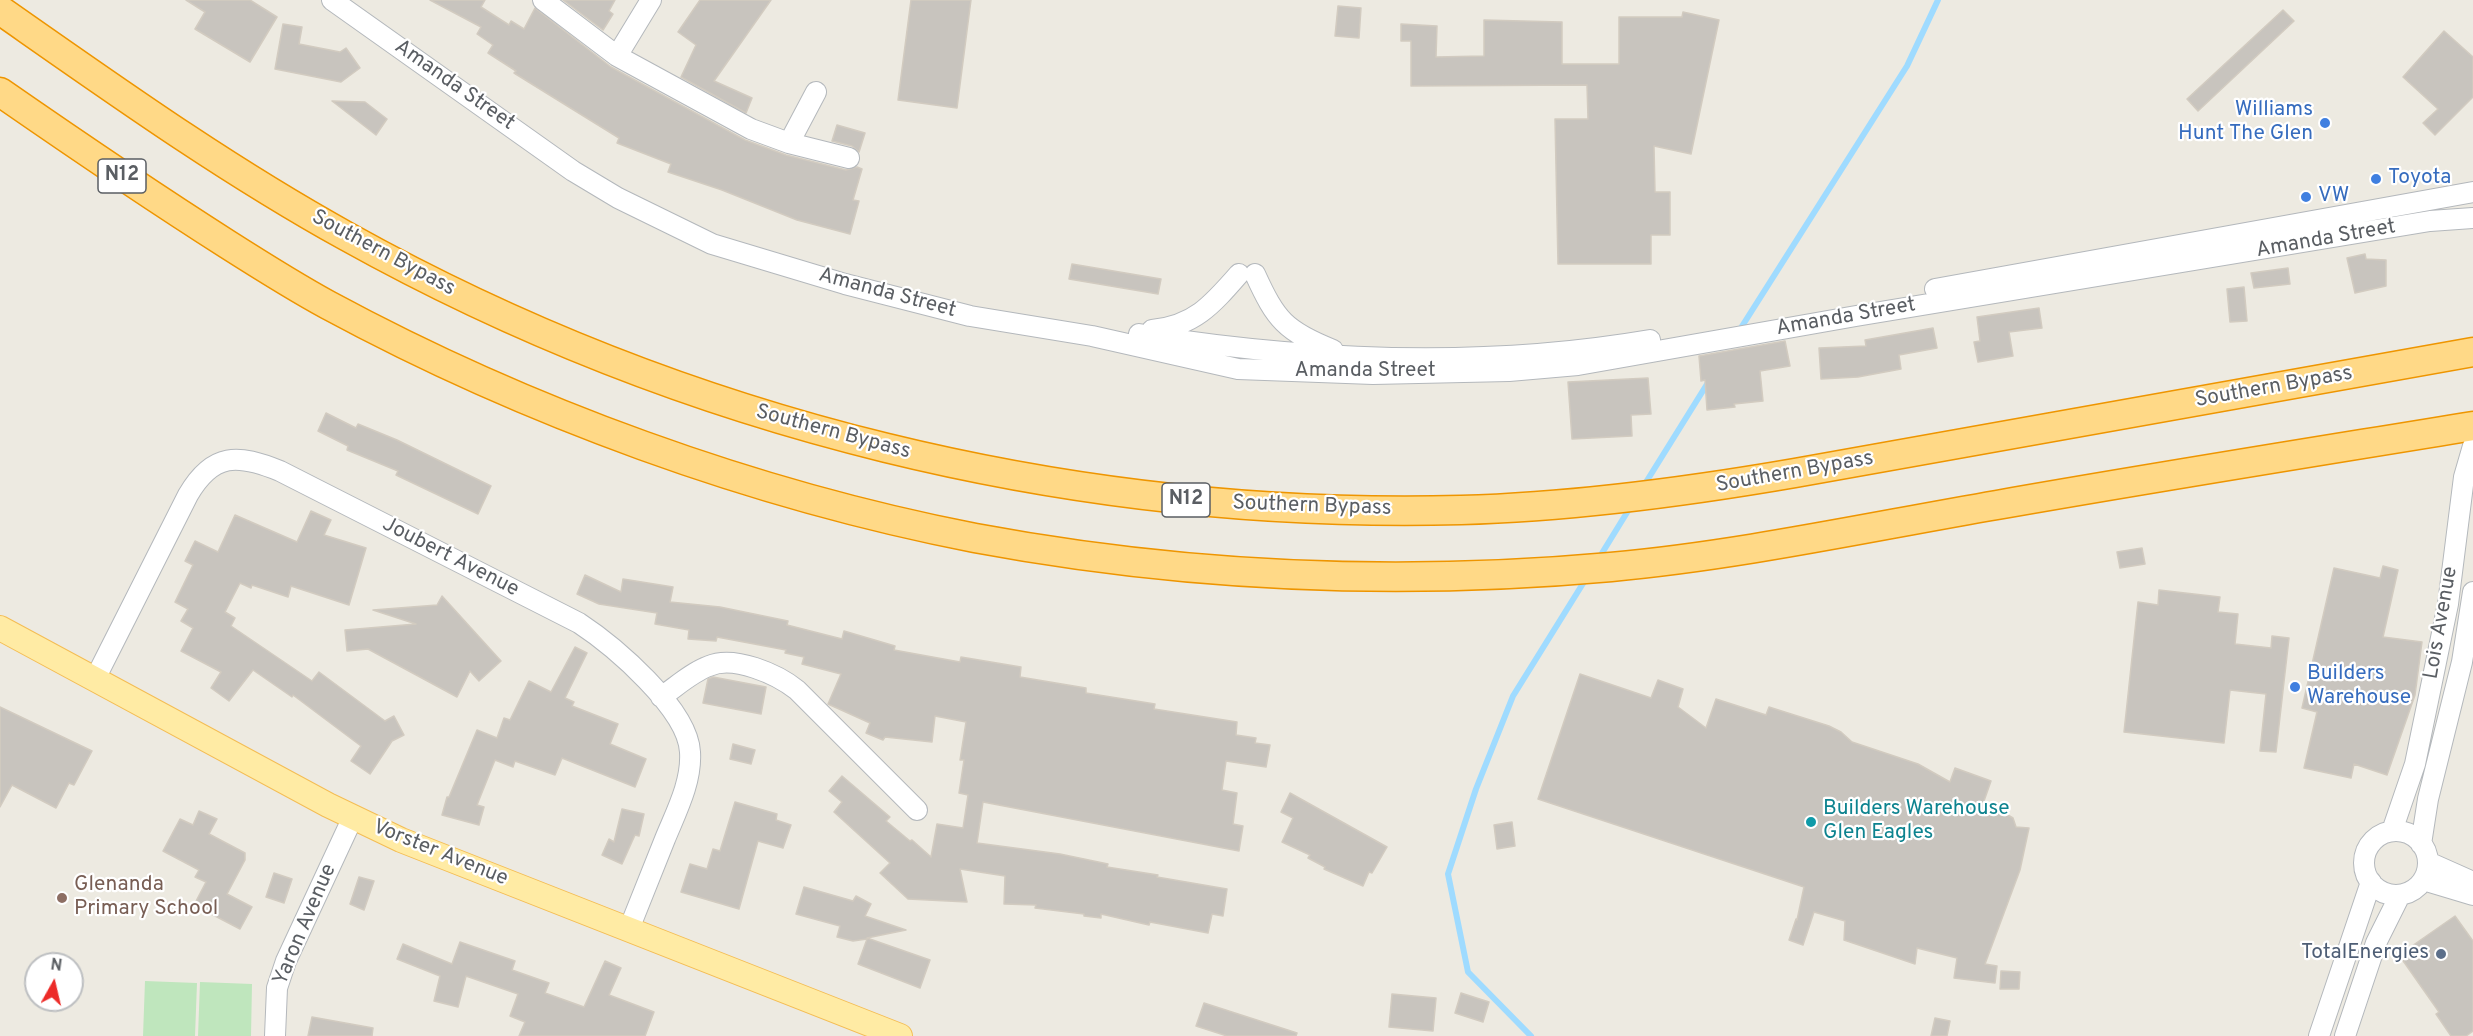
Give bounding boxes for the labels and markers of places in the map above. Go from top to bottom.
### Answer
place label: Williams Hunt The Glen [2178,98,2313,148]
marker: Williams Hunt The Glen [2318,116,2332,130]
place label: Toyota [2388,166,2451,192]
marker: Toyota [2369,172,2383,186]
place label: VW [2318,184,2349,210]
marker: VW [2299,190,2313,204]
place label: Builders Warehouse [2307,662,2411,712]
marker: Builders Warehouse [2288,680,2302,694]
place label: Builders Warehouse Glen Eagles [1823,797,2009,847]
marker: Builders Warehouse Glen Eagles [1804,815,1818,829]
place label: Glenanda Primary School [74,873,218,923]
marker: Glenanda Primary School [55,891,69,905]
place label: TotalEnergies [2301,941,2429,967]
marker: TotalEnergies [2434,947,2448,961]

